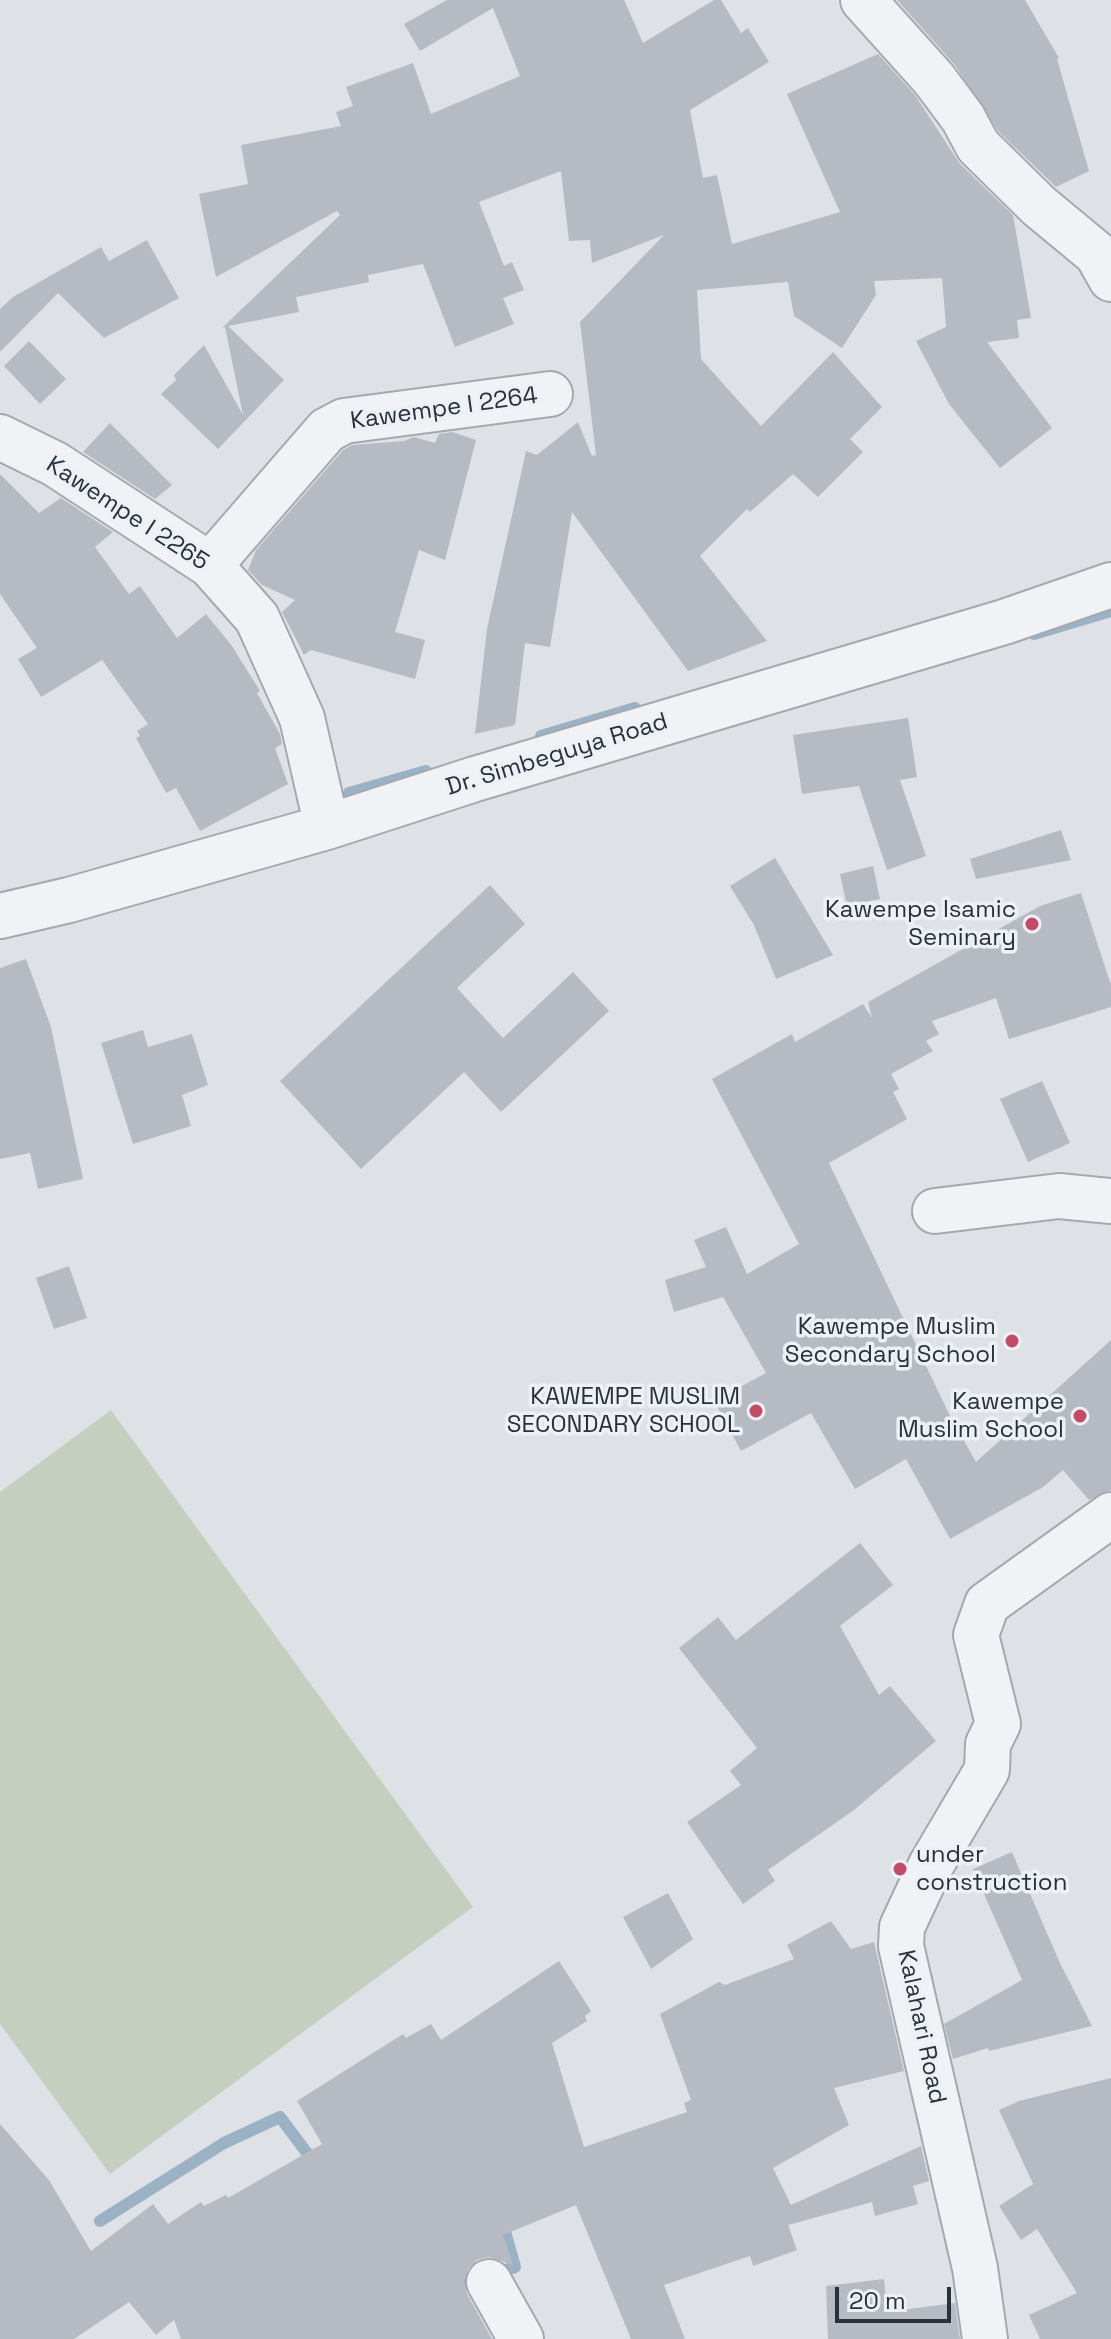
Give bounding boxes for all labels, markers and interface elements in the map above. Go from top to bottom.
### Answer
street label: Kawempe I 2264 [349,382,539,436]
street label: Kawempe I 2265 [40,451,214,577]
street label: Dr. Simbeguya Road [443,708,671,802]
place label: Kawempe Isamic Seminary [825,896,1016,952]
marker: Kawempe Isamic Seminary [1023,915,1041,933]
place label: Kawempe Muslim Secondary School [785,1313,996,1369]
marker: Kawempe Muslim Secondary School [1003,1332,1021,1350]
place label: KAWEMPE MUSLIM SECONDARY SCHOOL [507,1383,740,1439]
place label: Kawempe Muslim School [898,1388,1064,1444]
marker: KAWEMPE MUSLIM SECONDARY SCHOOL [747,1402,765,1420]
marker: Kawempe Muslim School [1071,1407,1089,1425]
place label: under construction [916,1841,1067,1897]
marker: under construction [891,1860,909,1878]
street label: Kalahari Road [891,1947,951,2107]
scale bar [839,2271,955,2321]
text: 20 m [849,2285,906,2316]

